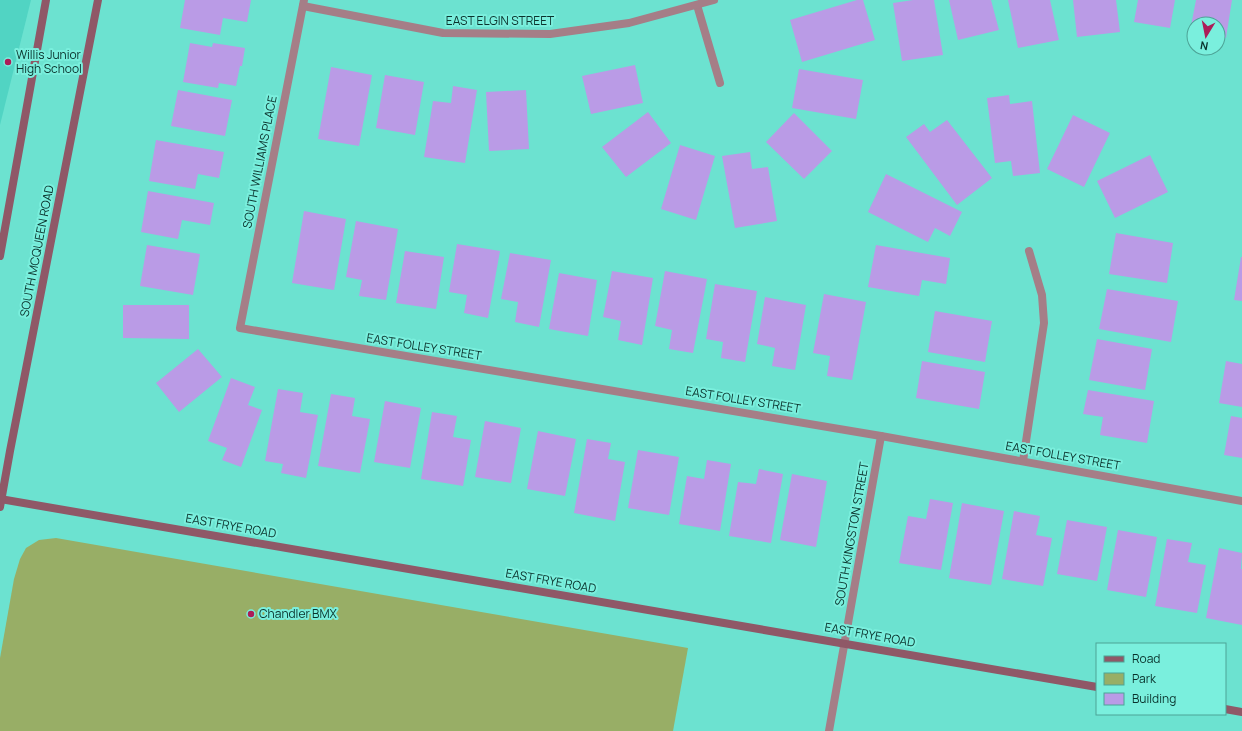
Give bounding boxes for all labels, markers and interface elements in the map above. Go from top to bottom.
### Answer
street label: EAST ELGIN STREET [446,12,555,29]
north arrow [1186,16,1226,56]
text: N [1199,38,1209,54]
place label: Willis Junior High School [16,46,82,77]
marker: Willis Junior High School [3,57,13,67]
street label: SOUTH WILLIAMS PLACE [238,94,281,230]
street label: SOUTH MCQUEEN ROAD [15,183,58,318]
street label: EAST FOLLEY STREET [365,329,484,364]
street label: EAST FOLLEY STREET [684,382,803,417]
street label: EAST FOLLEY STREET [1004,437,1123,474]
street label: SOUTH KINGSTON STREET [830,460,873,607]
street label: EAST FRYE ROAD [184,509,278,542]
street label: EAST FRYE ROAD [504,564,598,597]
place label: Chandler BMX [259,605,338,622]
marker: Chandler BMX [246,609,256,619]
street label: EAST FRYE ROAD [823,618,917,651]
legend [1096,643,1226,715]
text: Road [1132,650,1160,667]
text: Park [1132,670,1157,687]
text: Building [1132,690,1176,707]

